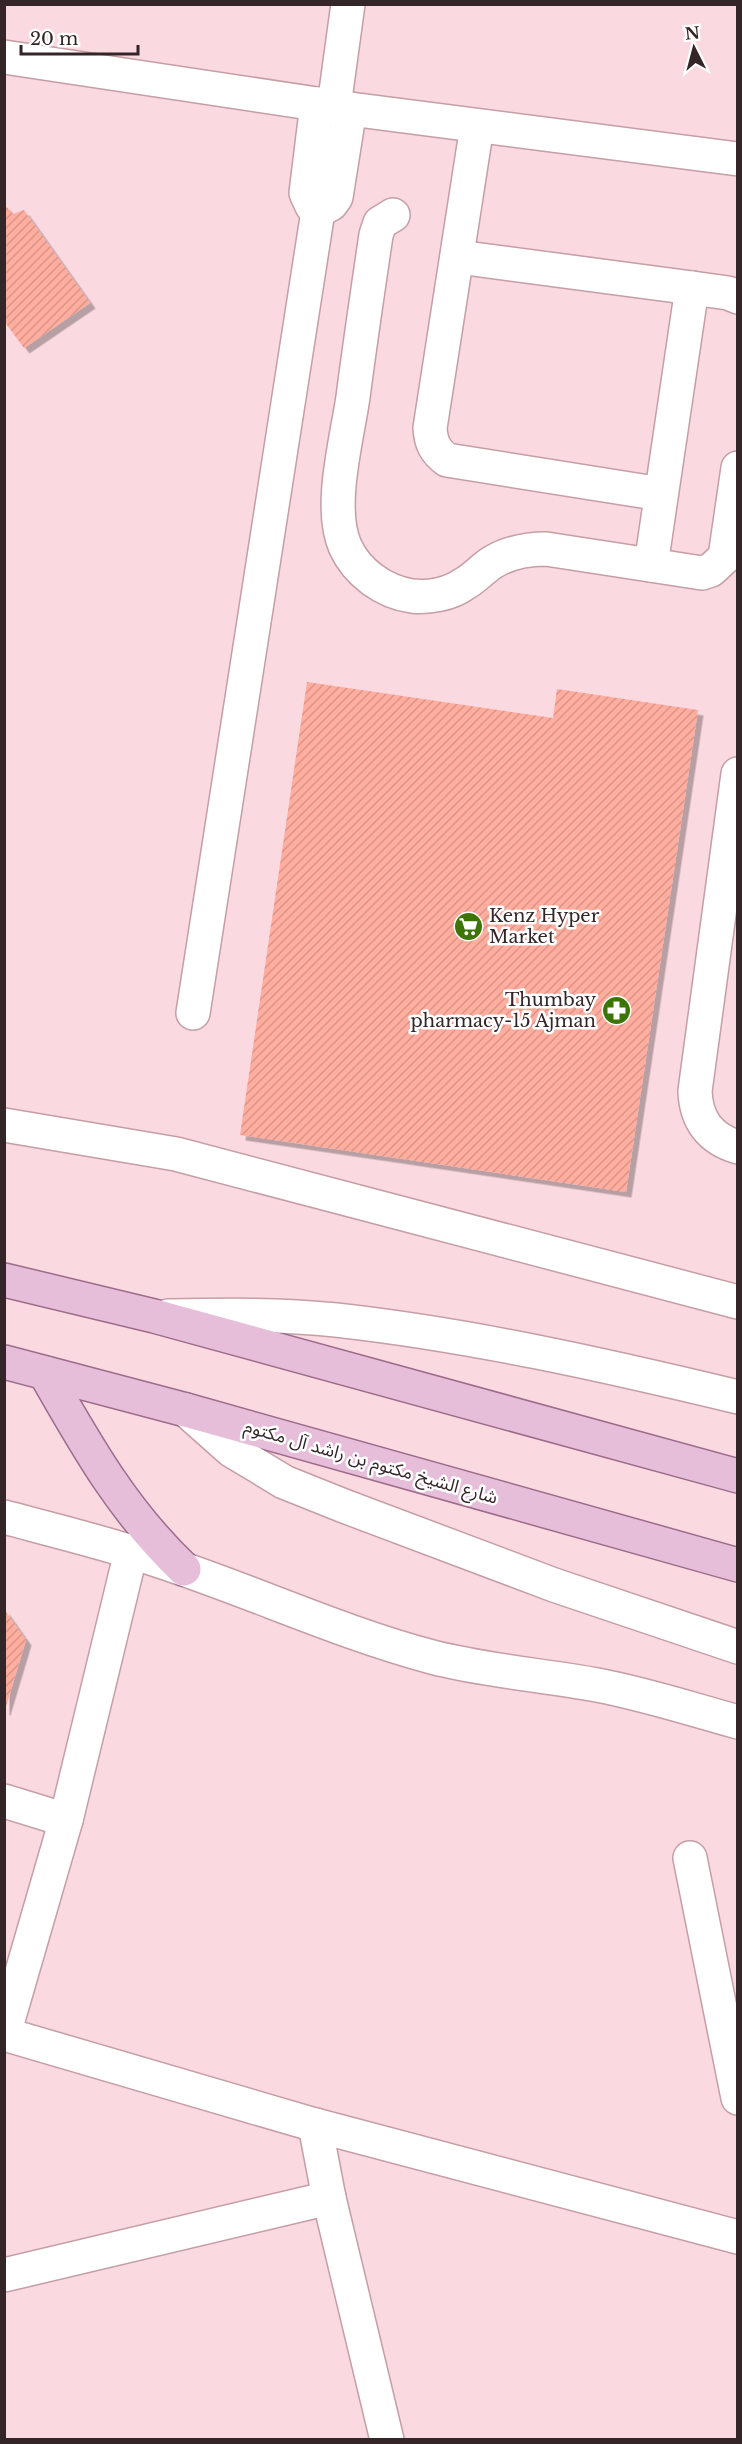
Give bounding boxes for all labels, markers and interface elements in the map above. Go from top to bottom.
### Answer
scale bar [21,18,138,56]
north arrow [664,18,724,78]
text: N [684,22,701,44]
text: 20 m [30,28,78,50]
place label: Kenz Hyper Market [489,905,600,948]
supermarket icon: Kenz Hyper Market [452,910,484,942]
place label: Thumbay pharmacy-15 Ajman [411,989,596,1032]
pharmacy icon: Thumbay pharmacy-15 Ajman [601,994,633,1026]
street label: شارع الشيخ مكتوم بن راشد آل مكتوم [241,1415,500,1512]

